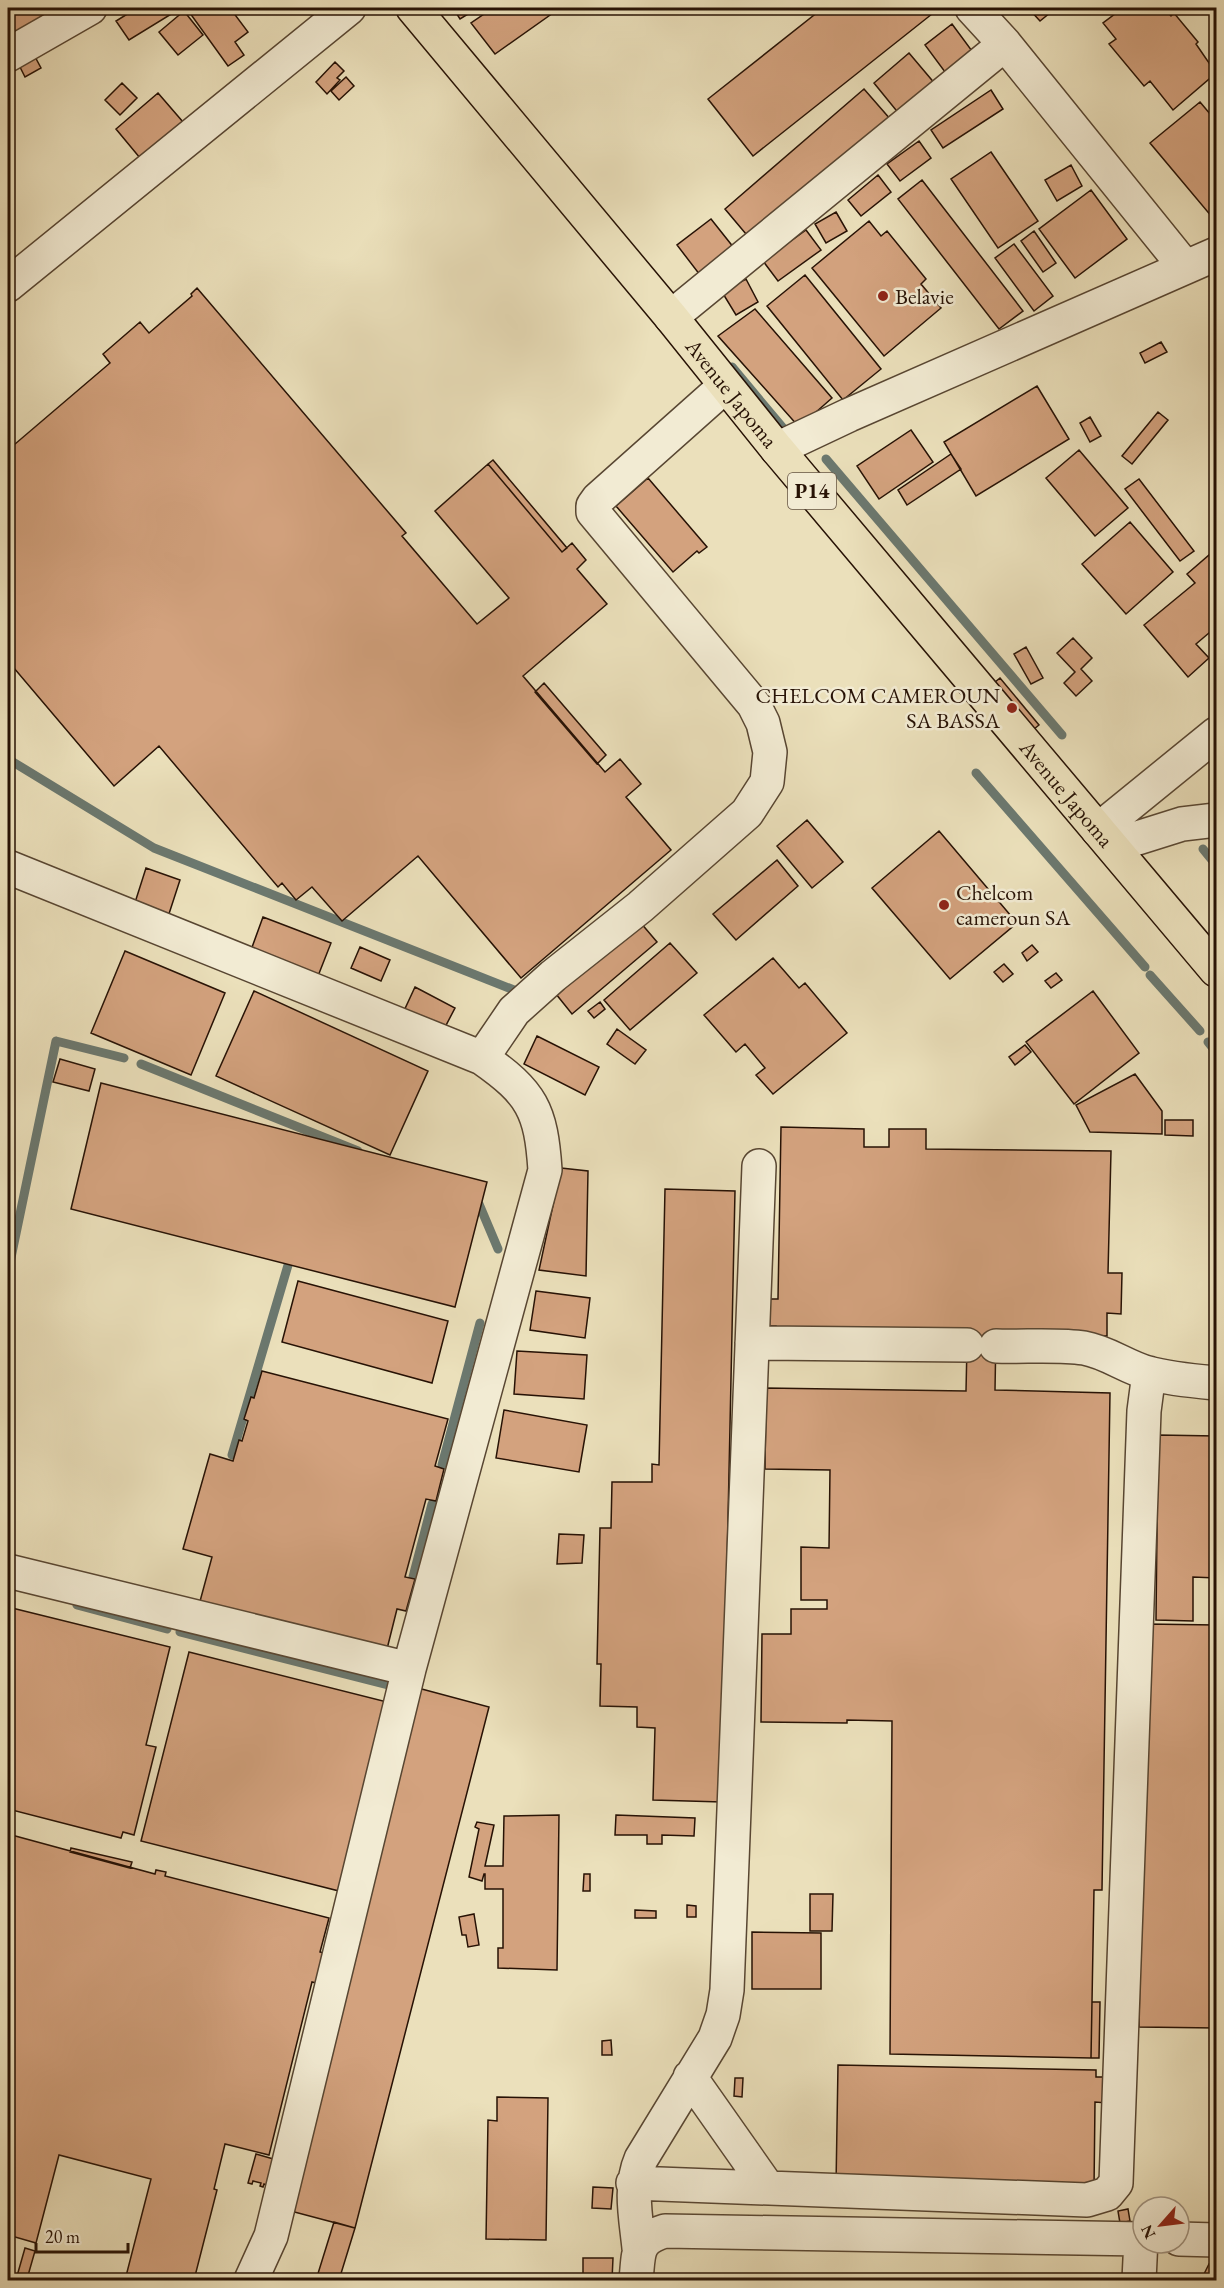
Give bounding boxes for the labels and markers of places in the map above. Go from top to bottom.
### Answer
place label: Belavie [895,282,954,311]
marker: Belavie [876,289,890,303]
place label: CHELCOM CAMEROUN SA BASSA [755,681,1001,735]
marker: CHELCOM CAMEROUN SA BASSA [1005,701,1019,715]
place label: Chelcom cameroun SA [956,878,1071,932]
marker: Chelcom cameroun SA [937,898,951,912]

